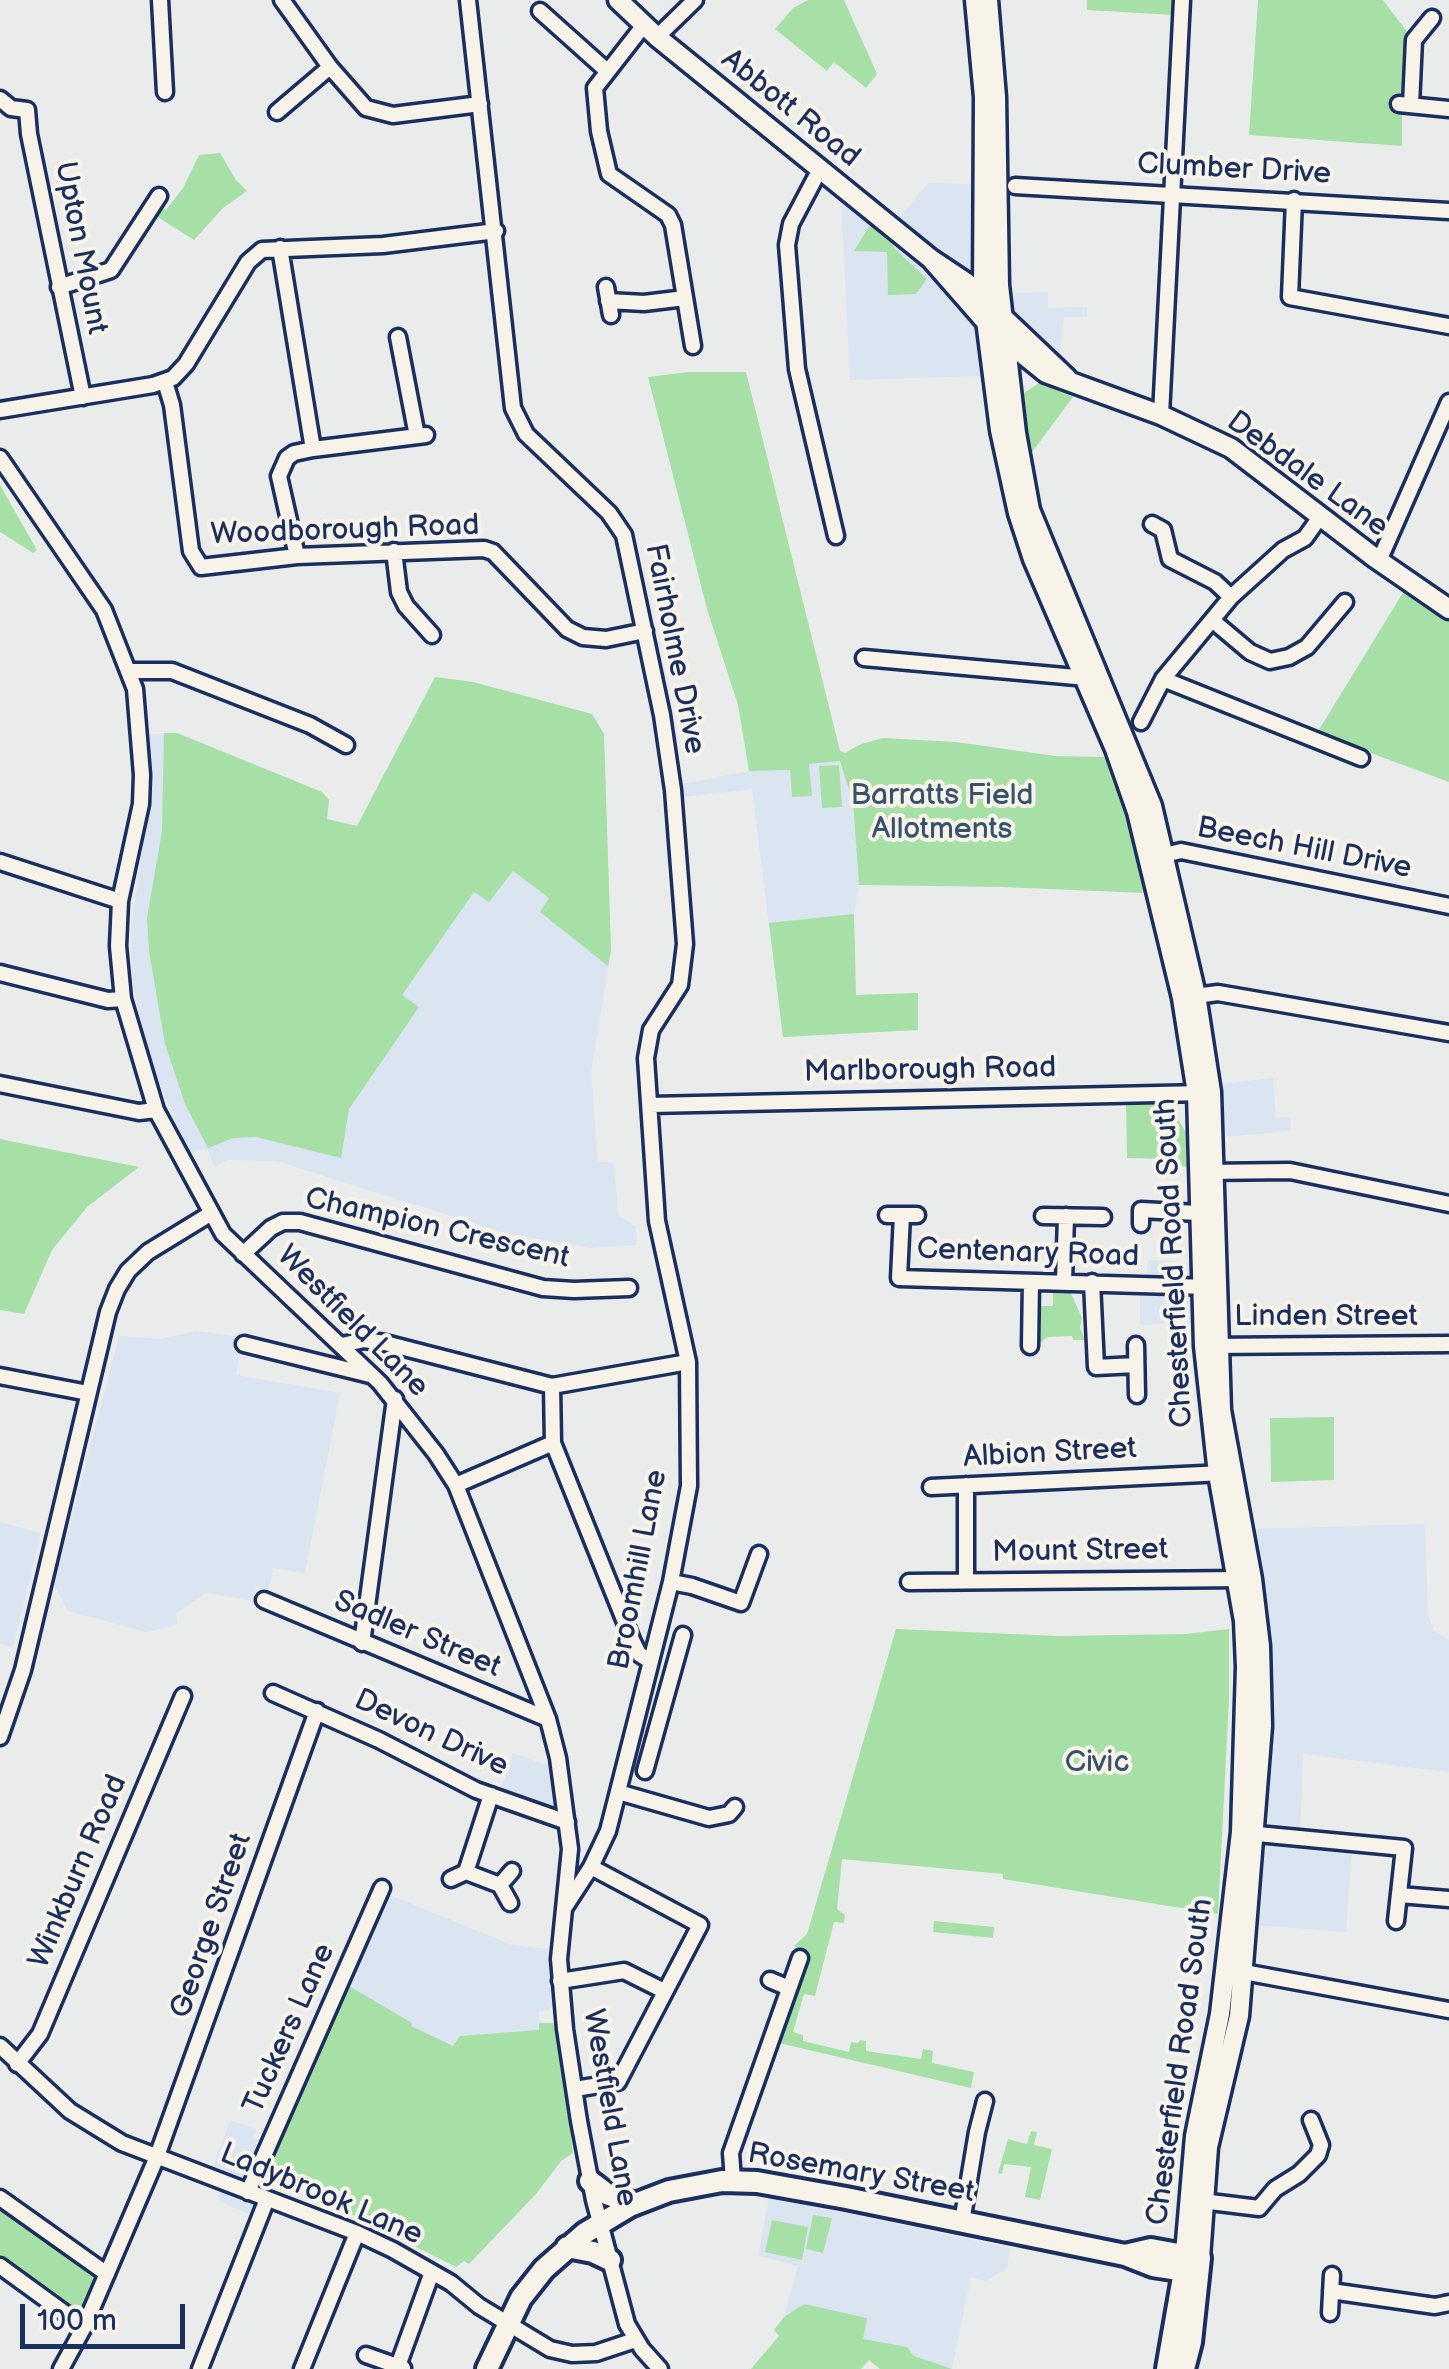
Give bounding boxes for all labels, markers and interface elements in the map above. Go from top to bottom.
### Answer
street label: Abbott Road [713,42,867,176]
street label: Clumber Drive [1136,147,1332,193]
street label: Upton Mount [46,159,114,337]
street label: Debdale Lane [1219,404,1395,546]
street label: Woodborough Road [210,508,480,554]
street label: Fairholme Drive [636,541,712,757]
park label: Barratts Field Allotments [851,778,1033,848]
street label: Beech Hill Drive [1194,811,1414,887]
street label: Marlborough Road [803,1051,1057,1091]
street label: Chesterfield Road South [1148,1097,1202,1429]
street label: Champion Crescent [301,1181,573,1277]
street label: Centenary Road [916,1232,1140,1276]
street label: Westfield Lane [269,1239,435,1405]
street label: Linden Street [1234,1299,1418,1335]
street label: Albion Street [962,1431,1138,1477]
street label: Broomhill Lane [602,1467,676,1673]
street label: Mount Street [992,1532,1168,1572]
street label: Sadler Street [328,1584,506,1686]
street label: Devon Drive [348,1683,514,1785]
park label: Civic [1065,1745,1129,1781]
street label: Winkburn Road [22,1770,136,1974]
street label: George Street [164,1829,260,2023]
street label: Chesterfield Road South [1140,1896,1222,2228]
street label: Tuckers Lane [236,1938,344,2120]
street label: Westfield Lane [574,2007,644,2209]
street label: Ladybrook Lane [214,2136,428,2254]
street label: Rosemary Street [745,2136,977,2212]
scale bar [25,2284,190,2346]
text: 100 m [37,2303,117,2339]

